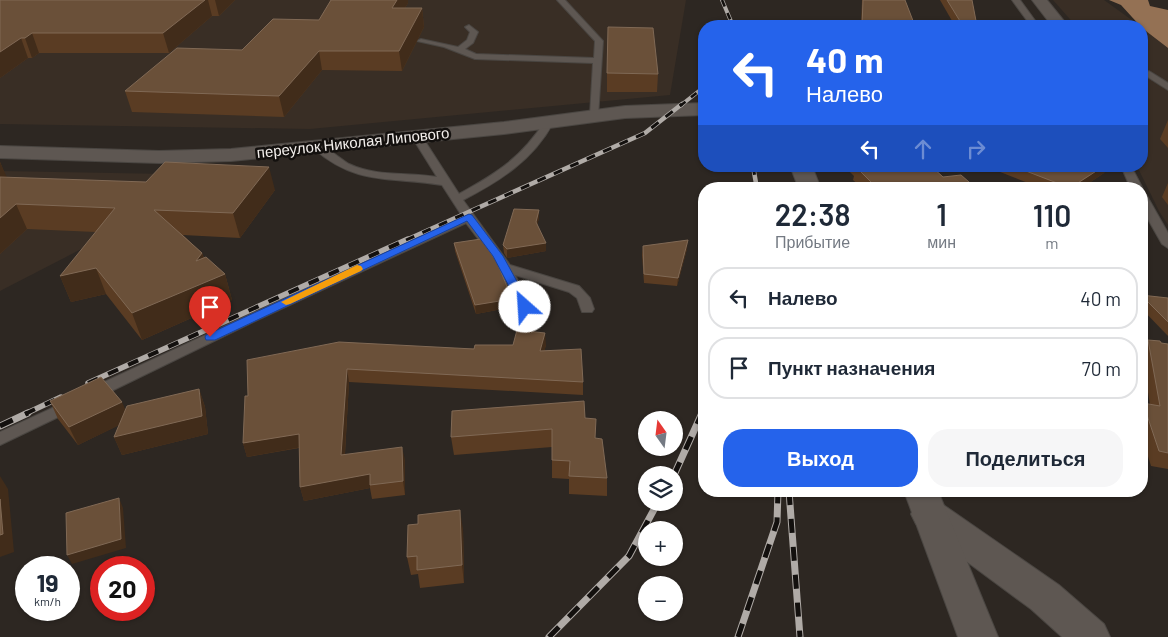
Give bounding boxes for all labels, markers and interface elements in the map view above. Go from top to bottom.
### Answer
text: 40 m [806,38,883,80]
icon: left [723,40,788,105]
text: Налево [806,80,883,106]
street label: переулок Николая Липового [256,123,450,161]
icon: left [856,135,884,163]
icon: ahead [909,135,937,163]
icon: right [962,135,990,163]
text: 22:38 [775,196,850,232]
text: 1 [936,196,947,232]
text: 110 [1033,197,1071,233]
text: Прибытие [775,232,850,251]
text: мин [927,232,956,251]
text: m [1045,233,1059,252]
position arrow [498,280,550,332]
icon: left [725,284,753,312]
pin [189,286,231,337]
text: Налево [768,286,838,309]
text: 40 m [1080,287,1121,310]
icon: arrive [196,293,224,321]
icon: arrive [725,354,753,382]
text: Пункт назначения [768,356,935,379]
text: 70 m [1082,357,1121,380]
north arrow [638,411,682,456]
map controls [638,411,683,621]
button: Выход [723,429,918,487]
button: Поделиться [928,429,1123,487]
button: layers [638,466,683,511]
button: + [638,521,683,566]
speed limit sign: 20 [90,556,155,621]
text: 19 [36,567,59,597]
button: − [638,576,683,621]
text: km/h [34,594,61,608]

